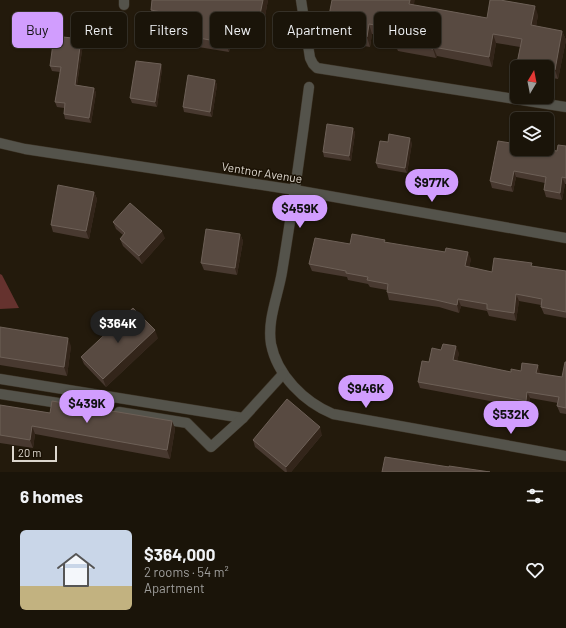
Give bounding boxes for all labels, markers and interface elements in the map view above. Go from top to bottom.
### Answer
chip: Buy [12,12,63,48]
chip: Rent [71,12,127,48]
chip: Filters [135,12,202,48]
chip: New [210,12,265,48]
chip: Apartment [273,12,366,48]
chip: House [374,12,441,48]
north arrow [510,60,554,104]
map controls [510,60,554,156]
button: layers [510,112,554,156]
street label: Ventnor Avenue [221,159,303,185]
pin: $977K [404,169,460,203]
text: $977K [414,174,450,190]
pin: $459K [272,195,328,229]
text: $459K [281,200,319,216]
pin: $364K [90,310,146,344]
text: $364K [99,315,137,331]
pin: $946K [338,375,394,409]
text: $946K [347,380,385,396]
pin: $439K [59,390,115,424]
text: $439K [68,395,106,411]
pin: $532K [483,401,539,435]
text: $532K [493,406,529,422]
scale bar [12,444,57,463]
text: 20 m [18,446,41,459]
icon: filters [524,485,546,507]
text: 6 homes [20,486,83,506]
text: $364,000 [144,544,215,564]
icon: home [52,546,100,594]
icon: heart [524,559,546,581]
text: 2 rooms · 54 m² [144,564,229,580]
text: Apartment [144,580,205,596]

